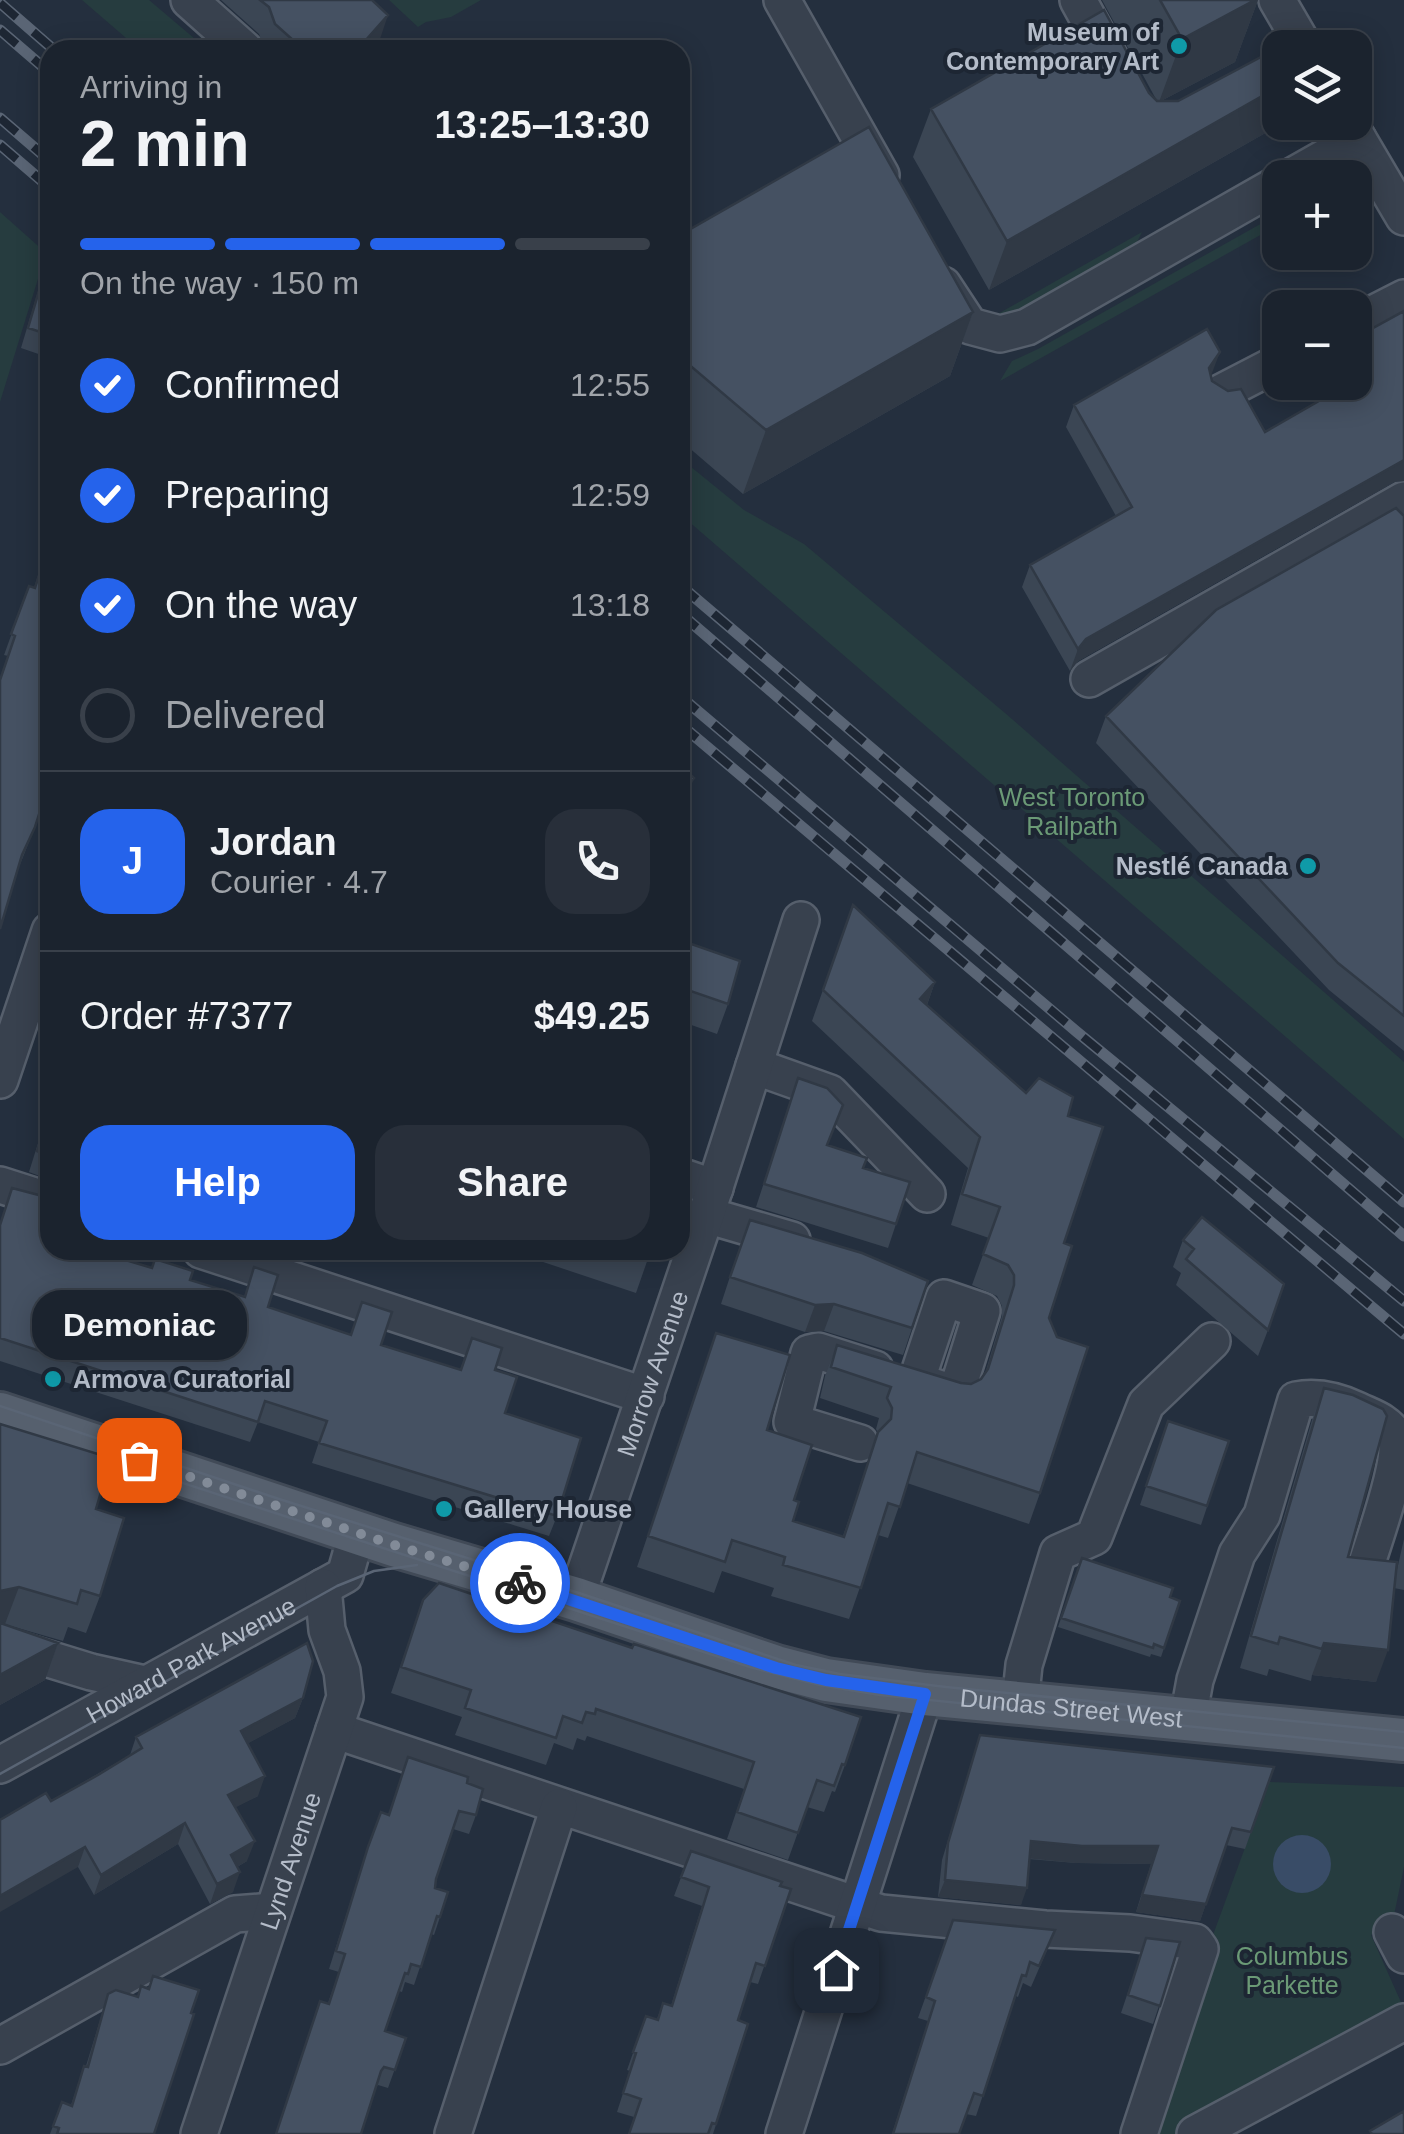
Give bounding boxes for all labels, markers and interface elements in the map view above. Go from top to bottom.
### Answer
place label: Museum of Contemporary Art [946,18,1160,75]
map controls [1262,30,1372,400]
button: layers [1262,30,1372,140]
marker: Museum of Contemporary Art [1168,35,1190,57]
text: Arriving in [80,69,222,105]
text: 13:25–13:30 [434,104,650,146]
text: 2 min [80,107,250,180]
button: + [1262,160,1372,270]
text: On the way · 150 m [80,265,359,301]
button: − [1262,290,1372,400]
icon: check [80,358,135,413]
text: Confirmed [165,364,340,406]
text: 12:55 [570,367,650,403]
icon: check [80,468,135,523]
text: Preparing [165,474,330,516]
text: 12:59 [570,477,650,513]
icon: check [80,578,135,633]
text: On the way [165,584,357,626]
text: 13:18 [570,587,650,623]
text: Delivered [165,694,326,736]
park label: West Toronto Railpath [999,783,1145,840]
button: phone [545,809,650,914]
text: Jordan [210,821,337,863]
text: J [122,840,143,882]
place label: Nestlé Canada [1116,852,1289,880]
marker: Nestlé Canada [1297,855,1319,877]
text: Courier · 4.7 [210,864,388,900]
text: Order #7377 [80,995,293,1037]
text: $49.25 [534,995,650,1037]
button: Help [80,1125,355,1240]
button: Share [375,1125,650,1240]
street label: Morrow Avenue [611,1287,693,1460]
callout: Demoniac [32,1290,246,1360]
text: Demoniac [63,1307,216,1343]
place label: Armova Curatorial [73,1365,291,1393]
marker: Armova Curatorial [42,1368,64,1390]
pin [97,1418,182,1503]
icon: bag [112,1433,167,1488]
place label: Gallery House [464,1495,632,1523]
marker: Gallery House [433,1498,455,1520]
courier [470,1533,570,1633]
icon: bike [493,1556,548,1611]
street label: Howard Park Avenue [82,1591,300,1729]
street label: Dundas Street West [959,1683,1184,1733]
street label: Lynd Avenue [254,1788,326,1933]
pin [794,1928,879,2013]
park label: Columbus Parkette [1236,1942,1348,1999]
icon: home [809,1943,864,1998]

